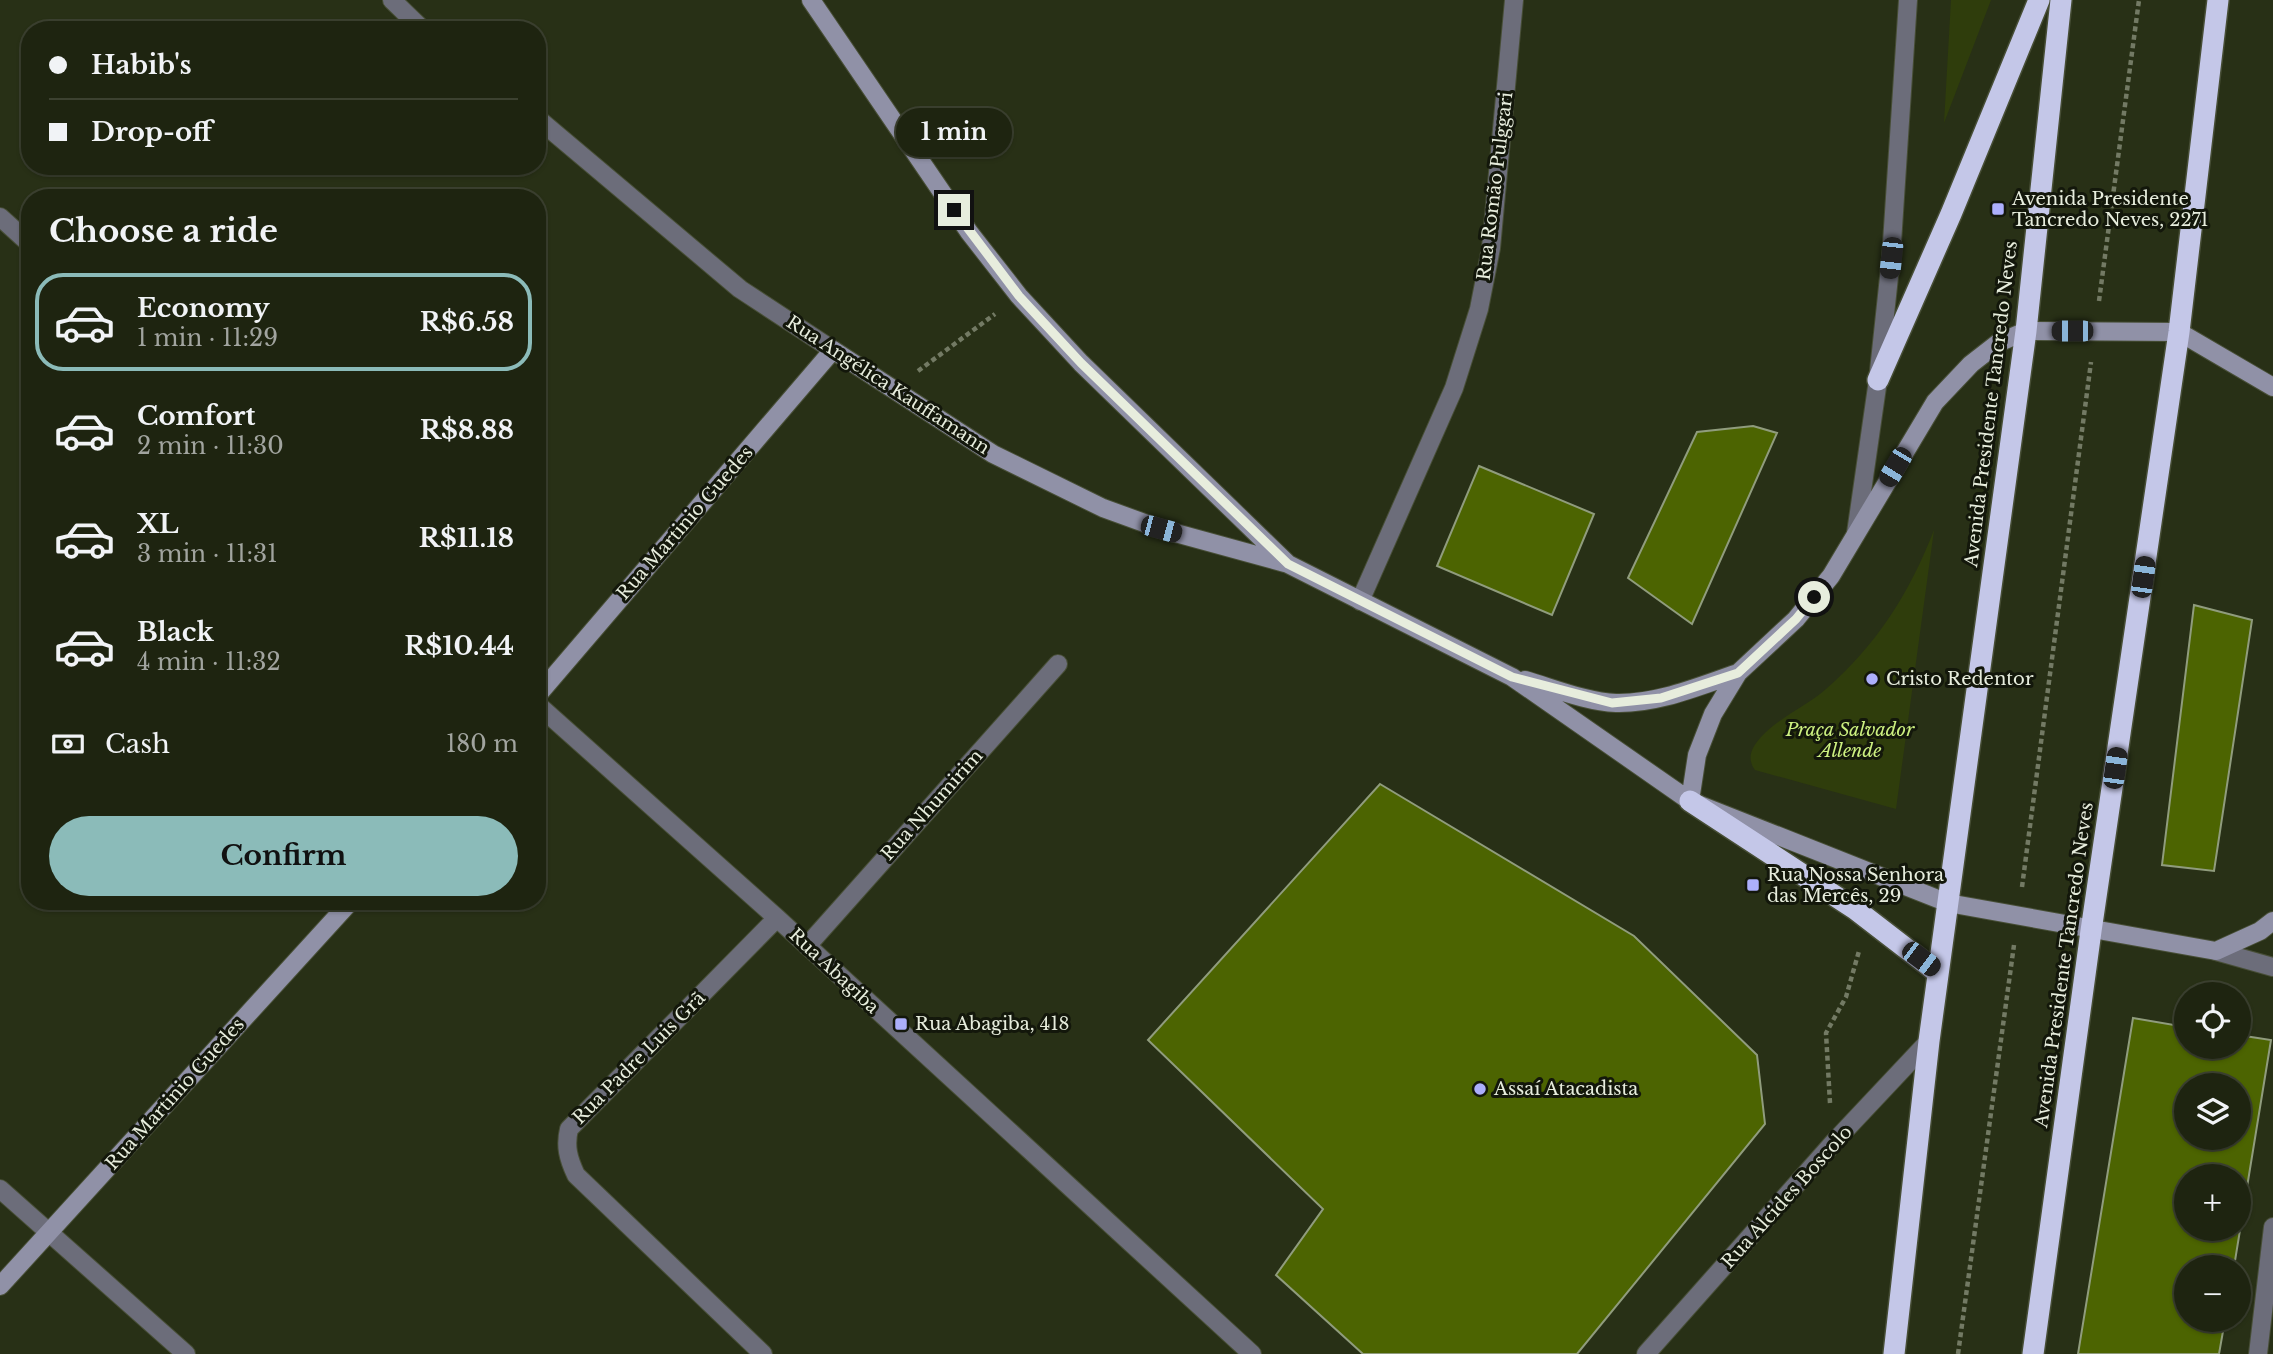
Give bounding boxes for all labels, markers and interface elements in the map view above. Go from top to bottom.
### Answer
text: Habib's [91,49,192,81]
street label: Rua Romão Pulggari [1473,90,1517,282]
callout: 1 min [896,108,1012,158]
text: Drop-off [91,116,212,148]
text: 1 min [921,118,987,146]
place label: Avenida Presidente Tancredo Neves, 2271 [2011,188,2209,231]
route end [938,194,970,226]
marker: Avenida Presidente Tancredo Neves, 2271 [1990,201,2006,217]
text: Choose a ride [49,211,278,251]
car [1879,236,1904,280]
street label: Avenida Presidente Tancredo Neves [1960,240,2022,569]
icon: car [53,291,116,354]
text: Economy [137,292,270,324]
text: R$6.58 [420,306,514,338]
street label: Rua Angélica Kauffamann [782,311,994,459]
car [2052,321,2094,342]
text: 1 min · 11:29 [137,324,278,352]
icon: car [53,399,116,462]
text: Comfort [137,400,255,432]
text: R$8.88 [420,414,514,446]
text: 2 min · 11:30 [137,432,284,460]
street label: Rua Martinio Guedes [612,442,758,604]
car [1876,444,1915,490]
icon: car [53,507,116,570]
text: XL [137,508,179,540]
car [1138,513,1185,545]
text: R$11.18 [419,522,514,554]
text: 3 min · 11:31 [137,540,277,568]
car [2130,555,2157,599]
route start [1798,581,1830,613]
icon: car [53,615,116,678]
text: Black [137,616,214,648]
text: R$10.44 [404,630,514,662]
text: 4 min · 11:32 [137,648,281,676]
place label: Cristo Redentor [1886,668,2034,690]
marker: Cristo Redentor [1864,671,1880,687]
park label: Praça Salvador Allende [1785,719,1915,762]
icon: cash [49,725,87,763]
text: Cash [105,728,170,760]
text: 180 m [446,730,518,758]
street label: Rua Nhumirim [877,745,987,865]
car [2102,746,2129,790]
street label: Avenida Presidente Tancredo Neves [2030,801,2098,1130]
button: Confirm [49,816,518,896]
place label: Rua Nossa Senhora das Mercês, 29 [1767,864,1944,907]
marker: Rua Nossa Senhora das Mercês, 29 [1745,877,1761,893]
street label: Rua Abagiba [785,924,883,1018]
car [1898,938,1945,980]
map controls [2174,982,2251,1332]
button: locate [2174,982,2251,1059]
street label: Rua Padre Luis Grã [568,987,710,1129]
place label: Rua Abagiba, 418 [915,1013,1069,1035]
street label: Rua Martinio Guedes [101,1014,249,1174]
marker: Rua Abagiba, 418 [893,1016,909,1032]
button: layers [2174,1073,2251,1150]
place label: Assaí Atacadista [1493,1078,1638,1100]
marker: Assaí Atacadista [1472,1081,1488,1097]
street label: Rua Alcides Boscolo [1717,1121,1857,1273]
button: + [2174,1164,2251,1241]
button: − [2174,1255,2251,1332]

